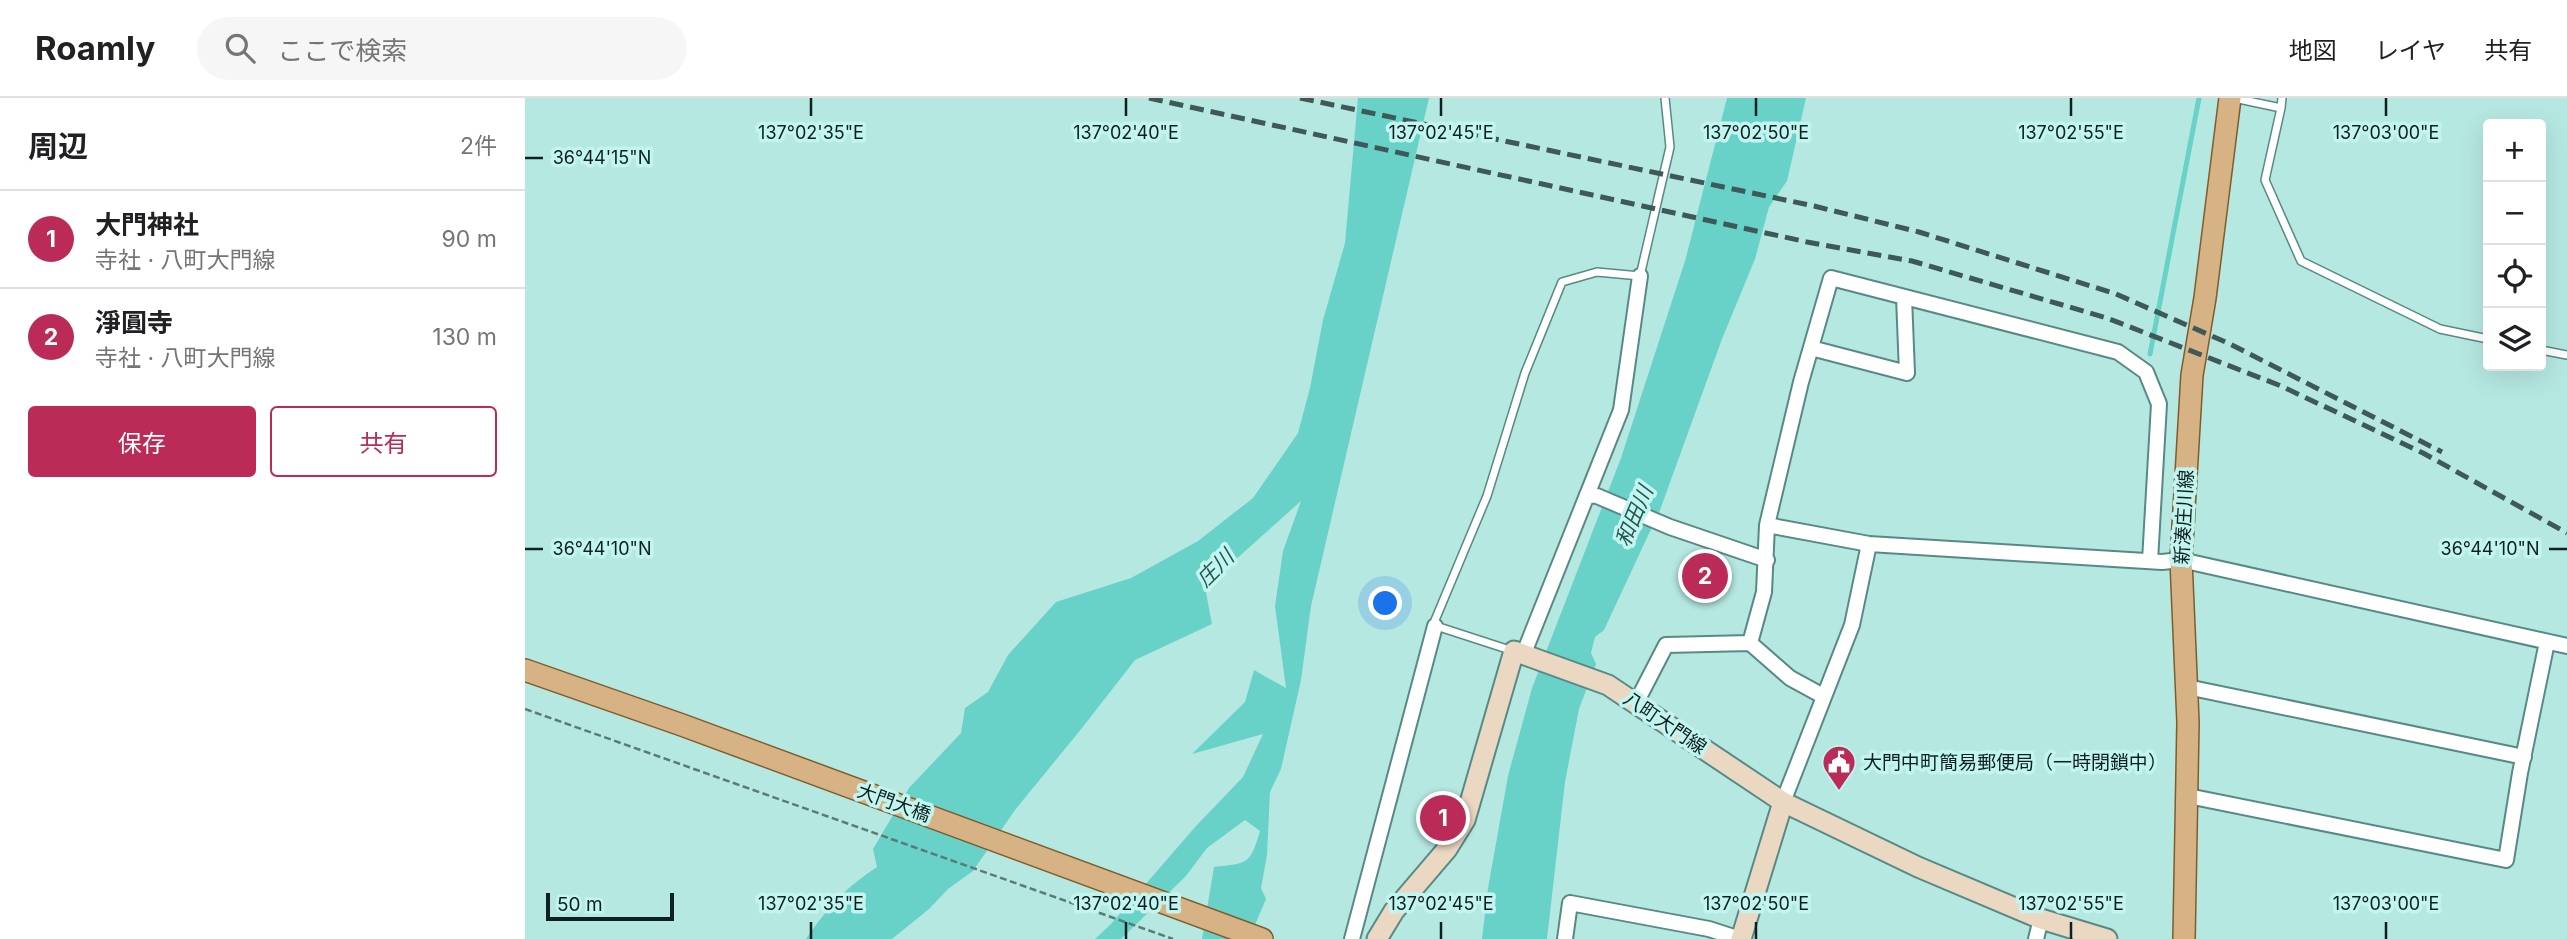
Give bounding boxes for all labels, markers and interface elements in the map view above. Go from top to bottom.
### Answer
search box [197,17,687,80]
text: Roamly [35,28,155,68]
icon: search [221,29,259,67]
text: ここで検索 [277,35,407,66]
text: 地図 [2289,36,2337,65]
text: レイヤ [2375,36,2446,65]
text: 共有 [2484,36,2532,65]
map controls [2483,119,2546,371]
button: + [2483,119,2546,182]
text: 137°02'35"E [758,122,864,143]
text: 137°02'40"E [1073,122,1179,143]
text: 137°02'45"E [1388,122,1494,143]
text: 137°02'50"E [1703,122,1809,143]
text: 137°02'55"E [2018,122,2124,143]
text: 137°03'00"E [2333,122,2439,143]
text: 周辺 [28,128,88,164]
text: 2件 [460,132,497,160]
text: 36°44'15"N [553,147,651,168]
button: − [2483,182,2546,245]
text: 大門神社 [95,209,199,240]
text: 1 [46,225,56,253]
text: 90 m [442,225,497,253]
button: locate [2483,245,2546,308]
text: 寺社 · 八町大門線 [95,246,276,274]
text: 淨圓寺 [95,307,173,338]
button: layers [2483,308,2546,371]
text: 2 [44,323,58,351]
text: 130 m [432,323,497,351]
text: 寺社 · 八町大門線 [95,344,276,372]
button: 保存 [28,406,256,477]
button: 共有 [270,406,497,477]
street label: 新湊庄川線 [2170,469,2198,565]
water label: 和田川 [1610,480,1659,550]
text: 36°44'10"N [553,538,651,559]
text: 36°44'10"N [2441,538,2539,559]
water label: 庄川 [1191,543,1240,592]
pin: 2 [1682,550,1728,602]
your location [1368,586,1402,620]
street label: 八町大門線 [1619,687,1711,759]
public building icon: 大門中町簡易郵便局（一時閉鎖中） [1820,743,1858,792]
place label: 大門中町簡易郵便局（一時閉鎖中） [1863,751,2167,774]
street label: 大門大橋 [854,779,934,827]
pin: 1 [1420,792,1466,844]
scale bar [546,890,674,922]
text: 50 m [557,893,603,916]
text: 137°02'35"E [758,893,864,914]
text: 137°02'40"E [1073,893,1179,914]
text: 137°02'45"E [1388,893,1494,914]
text: 137°02'50"E [1703,893,1809,914]
text: 137°02'55"E [2018,893,2124,914]
text: 137°03'00"E [2333,893,2439,914]

